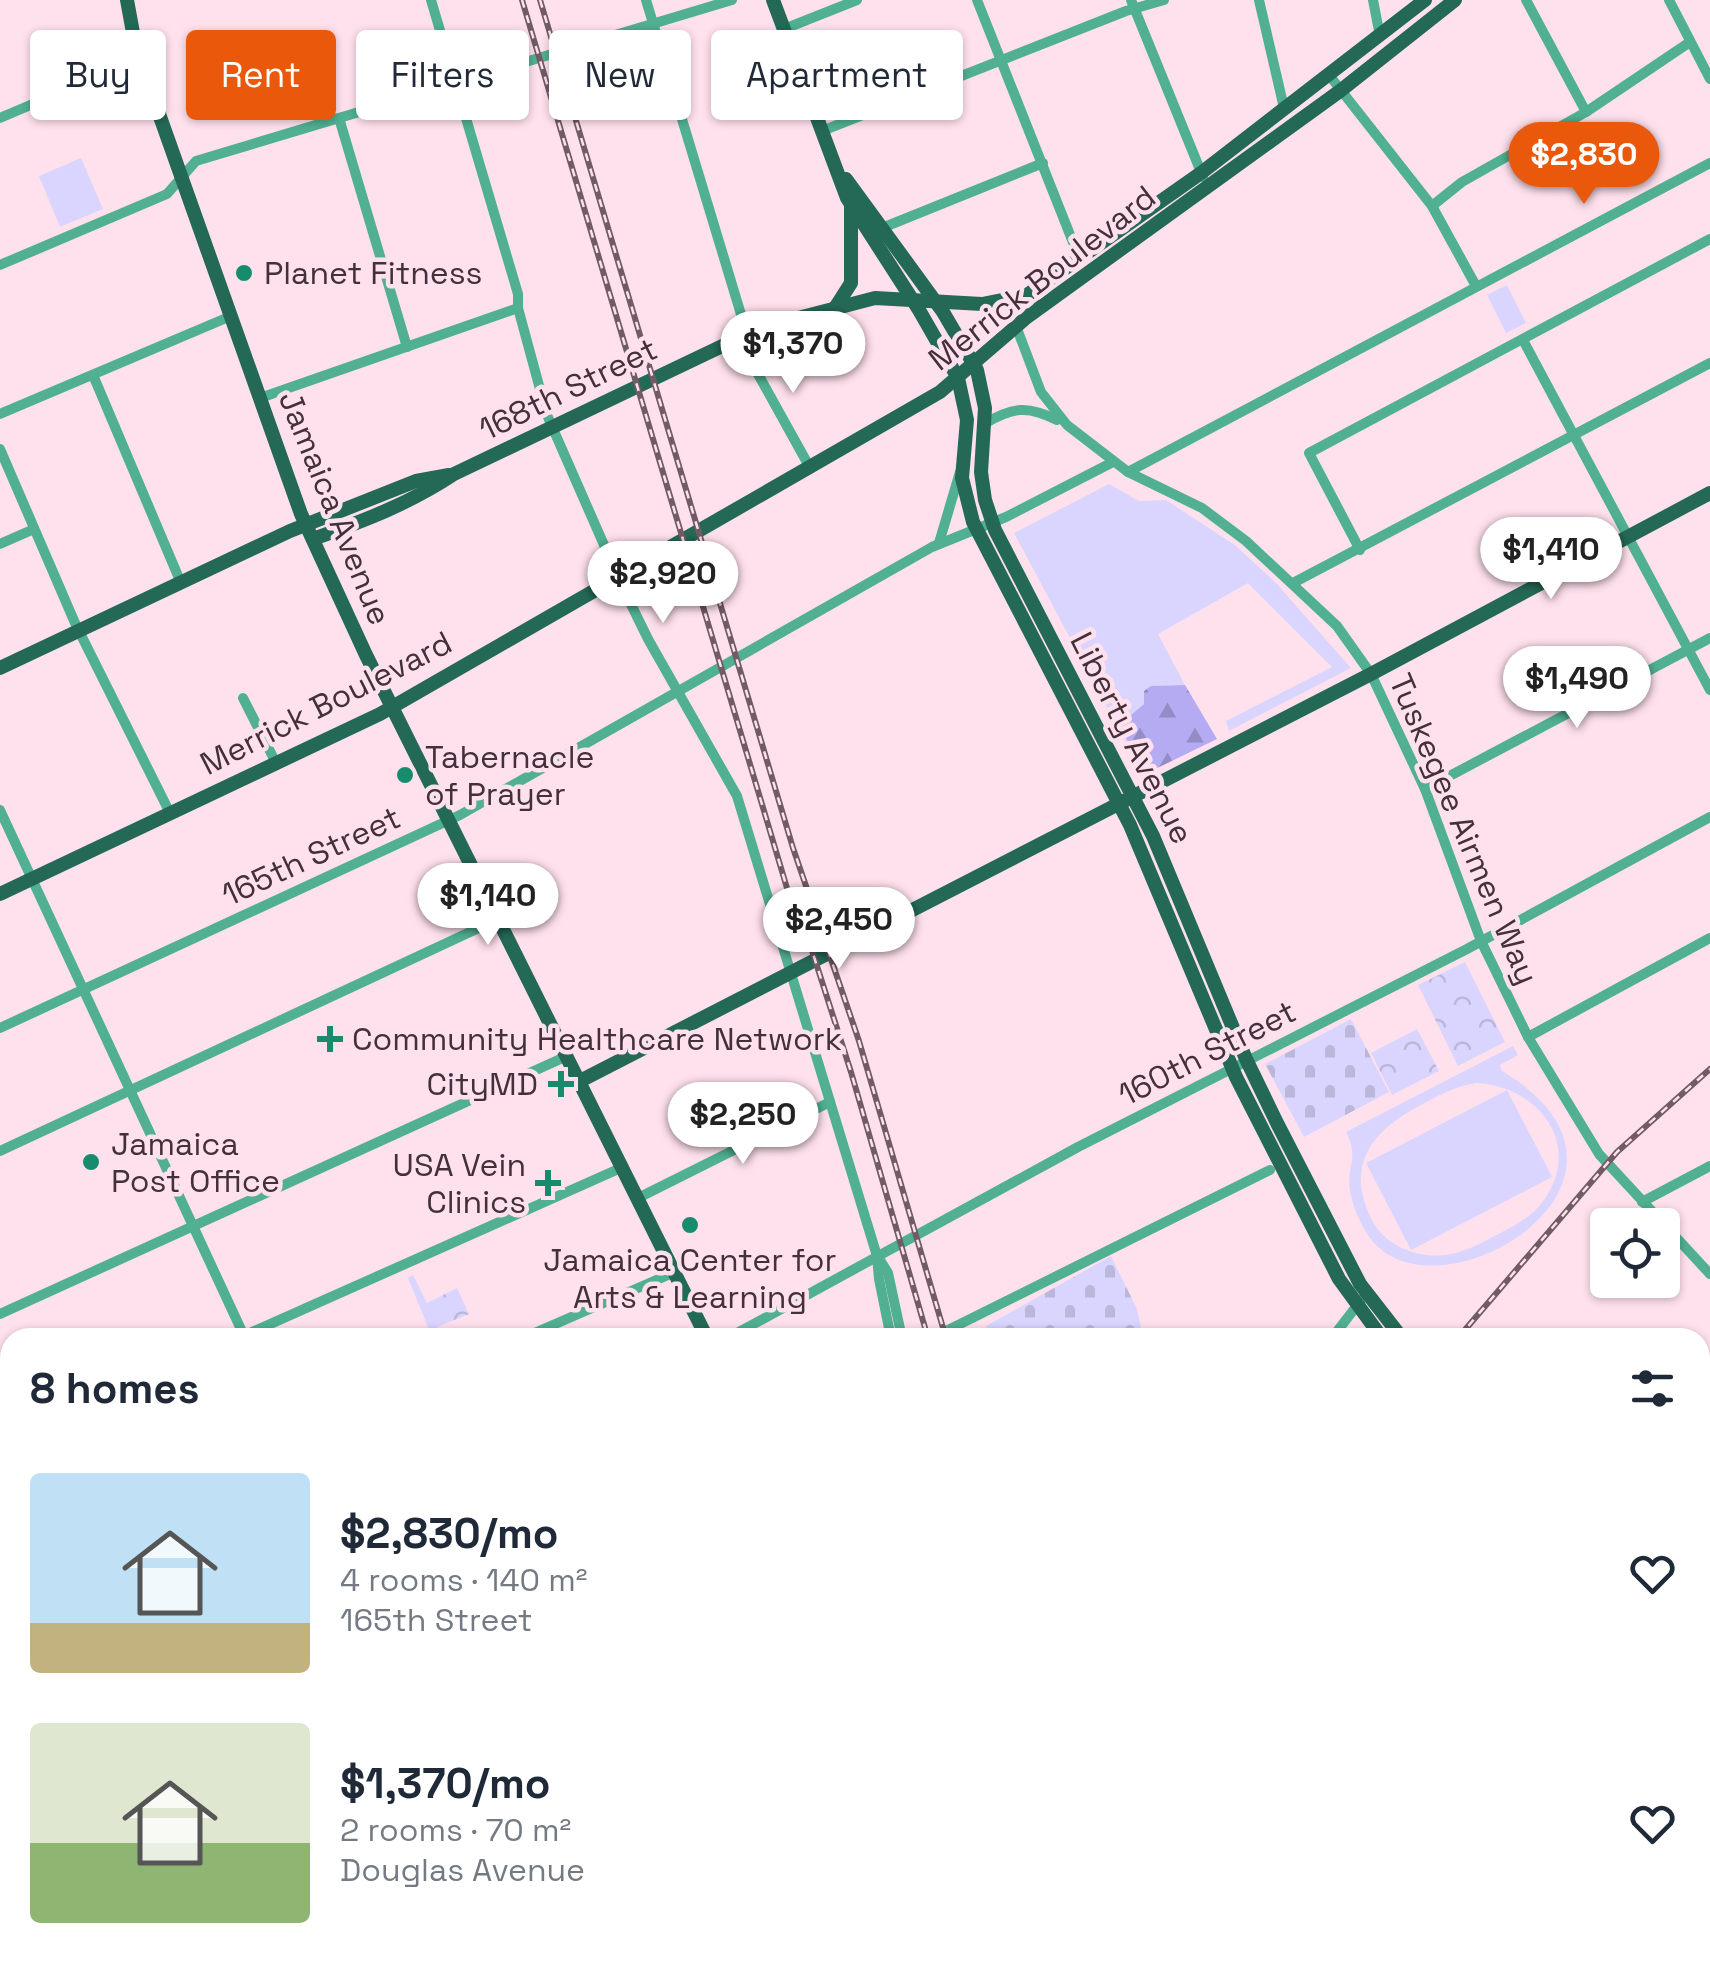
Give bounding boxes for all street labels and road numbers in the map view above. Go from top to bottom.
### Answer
street label: Merrick Boulevard [921,177,1163,379]
street label: 168th Street [472,329,664,449]
street label: Jamaica Avenue [270,385,400,631]
street label: Merrick Boulevard [193,622,459,784]
street label: Liberty Avenue [1062,626,1202,850]
street label: Tuskegee Airmen Way [1380,668,1548,990]
street label: 165th Street [215,797,407,915]
street label: 160th Street [1112,991,1302,1115]

